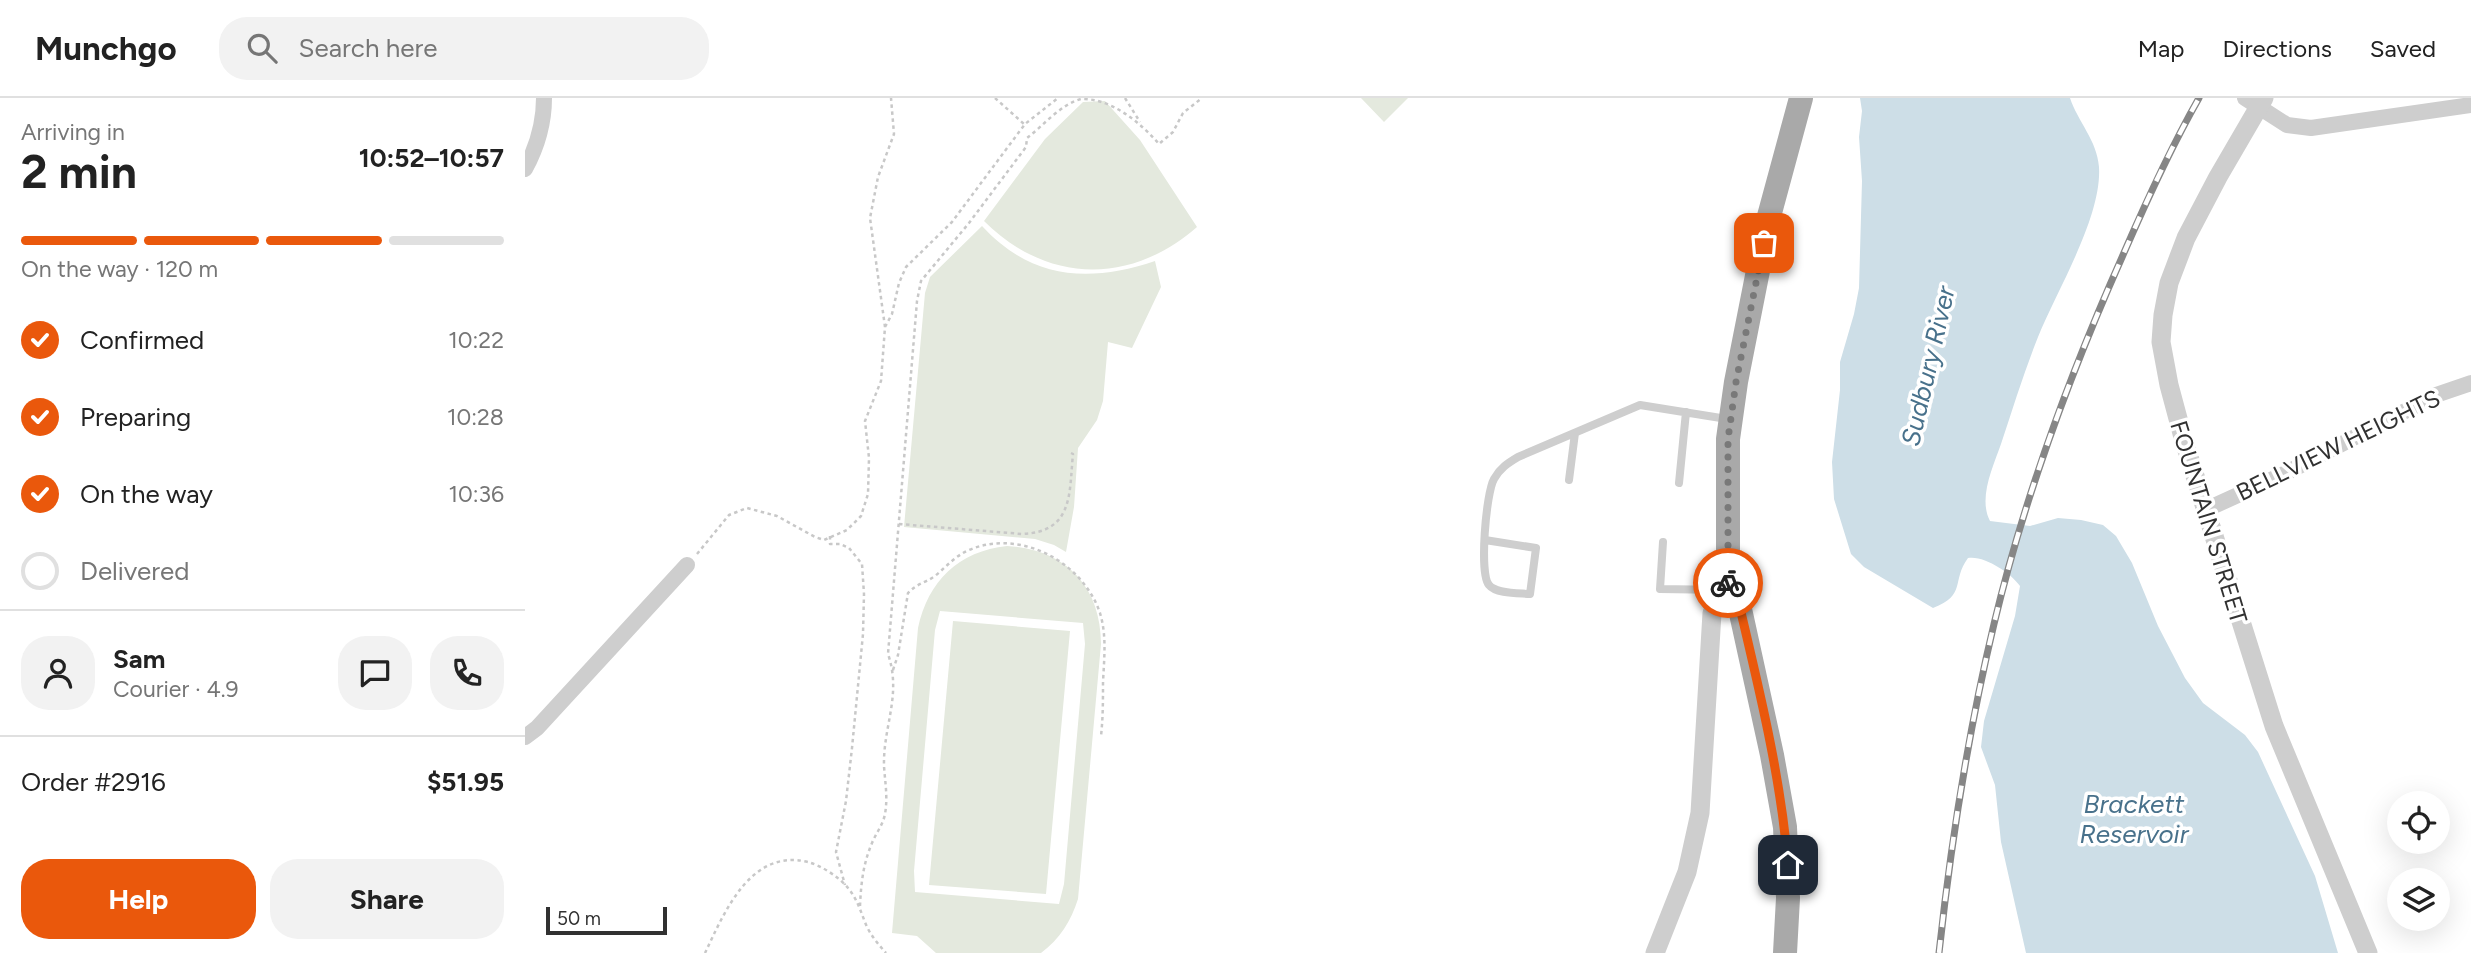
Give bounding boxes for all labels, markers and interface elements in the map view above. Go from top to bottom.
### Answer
search box [219,17,709,80]
text: Munchgo [35,29,177,68]
icon: search [243,29,281,67]
text: Search here [299,32,438,64]
text: Map [2138,34,2184,63]
text: Directions [2222,34,2332,63]
text: Saved [2370,34,2436,63]
text: Arriving in [21,118,125,146]
text: 10:52–10:57 [359,142,504,174]
text: 2 min [21,144,137,200]
pin [1734,213,1794,273]
icon: bag [1745,224,1783,262]
text: On the way · 120 m [21,255,218,283]
water label: Sudbury River [1894,282,1962,449]
icon: check [21,321,59,359]
text: Confirmed [80,324,204,356]
text: 10:22 [448,326,504,354]
street label: BELLVIEW HEIGHTS [2231,383,2445,507]
icon: check [21,398,59,436]
text: Preparing [80,401,191,433]
text: 10:28 [447,403,504,431]
street label: FOUNTAIN STREET [2164,417,2254,627]
icon: check [21,475,59,513]
text: On the way [80,478,213,510]
text: 10:36 [448,480,504,508]
courier [1693,548,1763,618]
text: Delivered [80,555,189,587]
icon: bike [1709,564,1747,602]
button: person [21,636,95,710]
button: chat [338,636,412,710]
button: phone [430,636,504,710]
text: Sam [113,643,165,675]
text: Courier · 4.9 [113,675,239,703]
text: Order #2916 [21,766,166,798]
text: $51.95 [427,766,504,798]
water label: Brackett Reservoir [2079,788,2190,850]
map controls [2387,791,2450,931]
button: locate [2387,791,2450,854]
pin [1758,835,1818,895]
icon: home [1769,846,1807,884]
button: Help [21,859,256,939]
button: Share [270,859,504,939]
button: layers [2387,868,2450,931]
scale bar [546,904,667,936]
text: 50 m [557,907,601,930]

